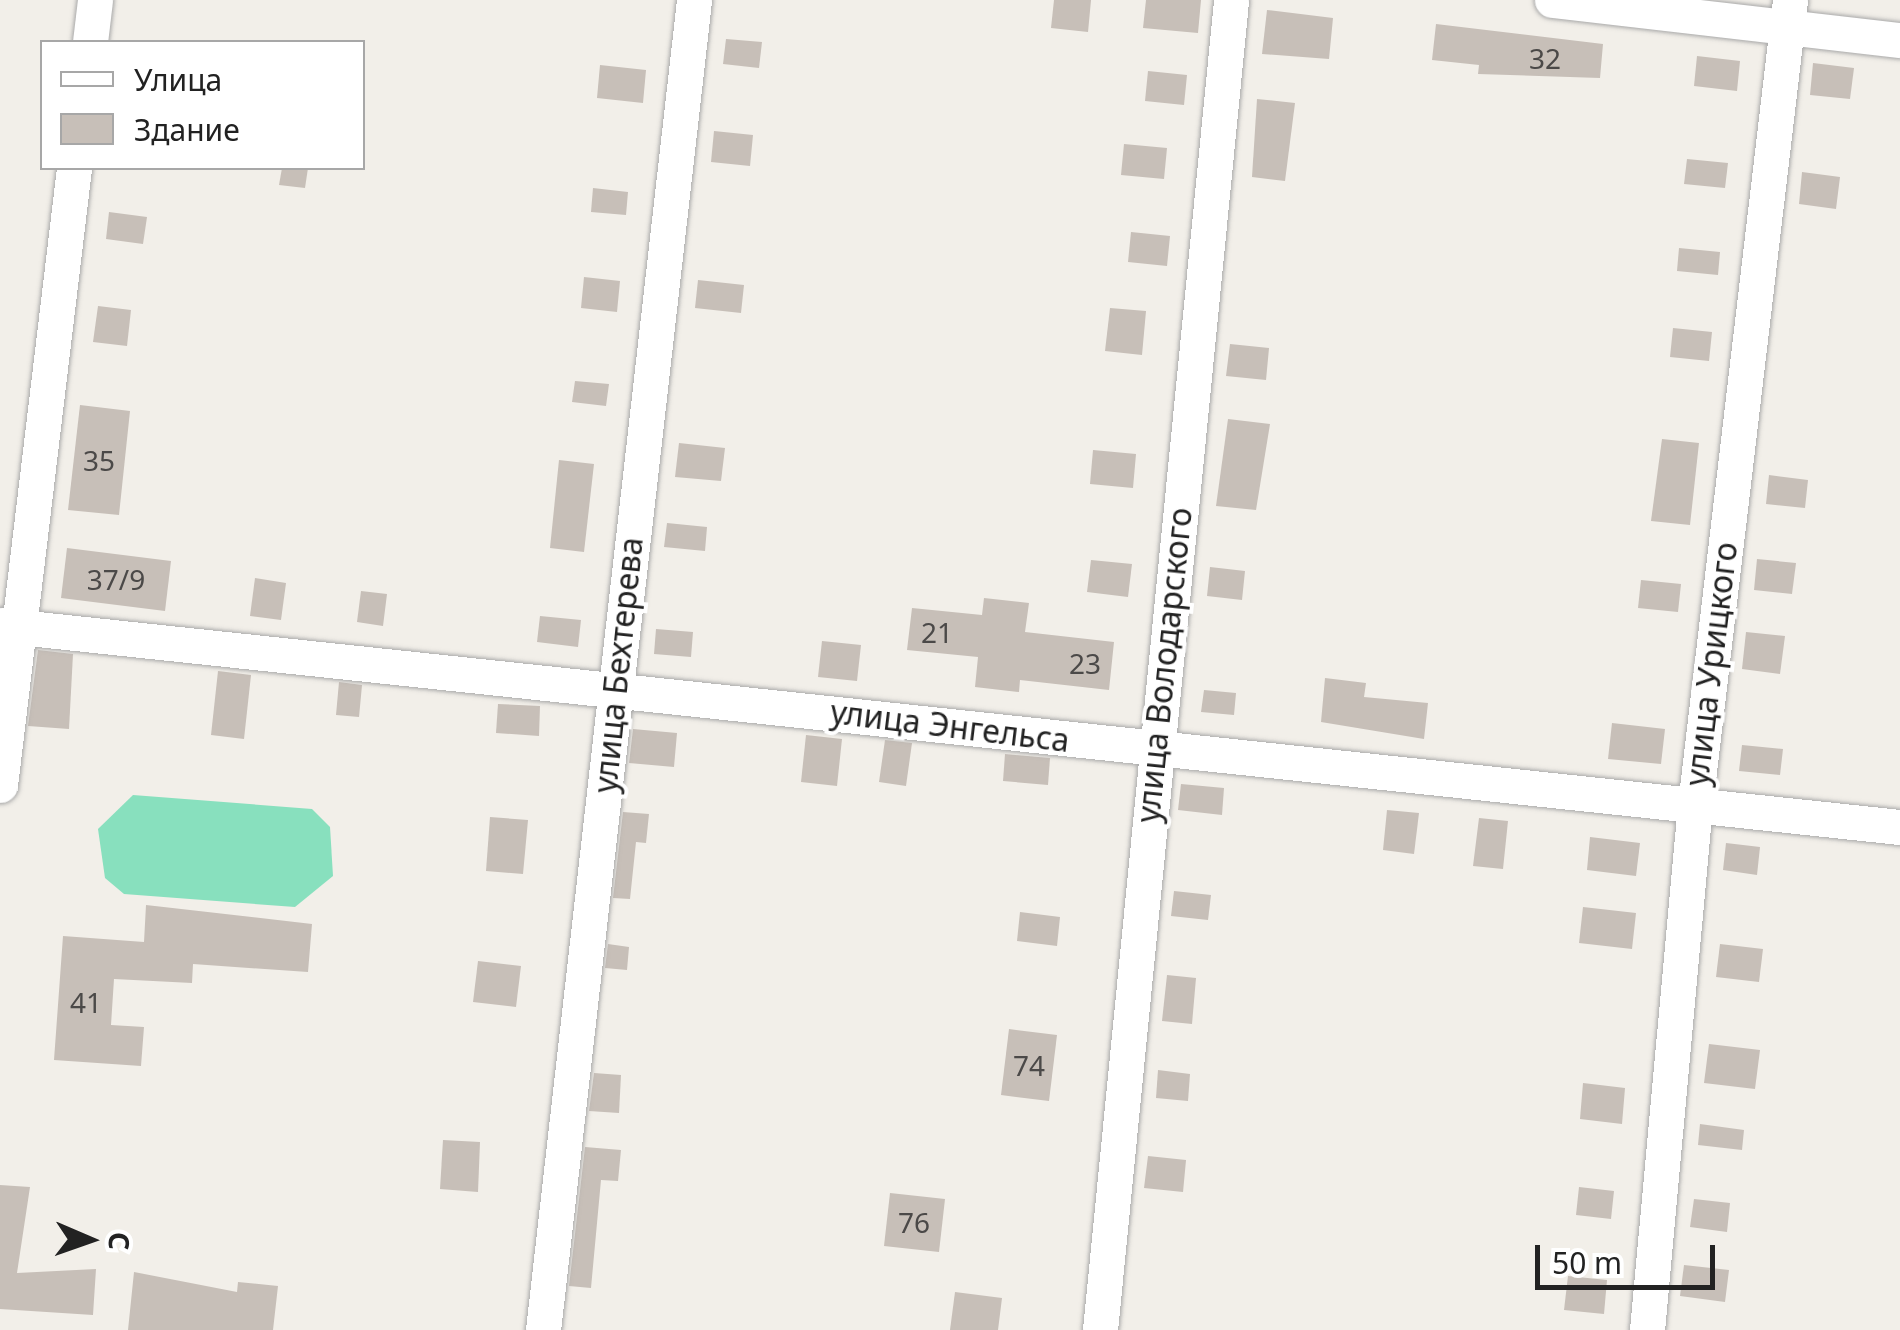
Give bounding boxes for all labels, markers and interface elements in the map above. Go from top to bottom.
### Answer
legend [40,40,365,170]
house number: 32 [1529,41,1561,75]
text: Улица [134,59,222,100]
text: Здание [134,109,240,150]
house number: 35 [83,443,115,477]
street label: улица Володарского [1128,505,1200,825]
street label: улица Бехтерева [585,535,651,795]
street label: улица Урицкого [1677,540,1745,788]
house number: 37/9 [87,562,145,596]
house number: 21 [921,615,953,649]
house number: 23 [1069,646,1101,680]
street label: улица Энгельса [828,692,1072,760]
house number: 41 [70,985,102,1019]
house number: 74 [1013,1048,1045,1082]
north arrow [40,1190,140,1290]
house number: 76 [898,1205,930,1239]
scale bar [1540,1225,1720,1287]
text: С [101,1231,139,1251]
text: 50 m [1552,1242,1622,1283]

